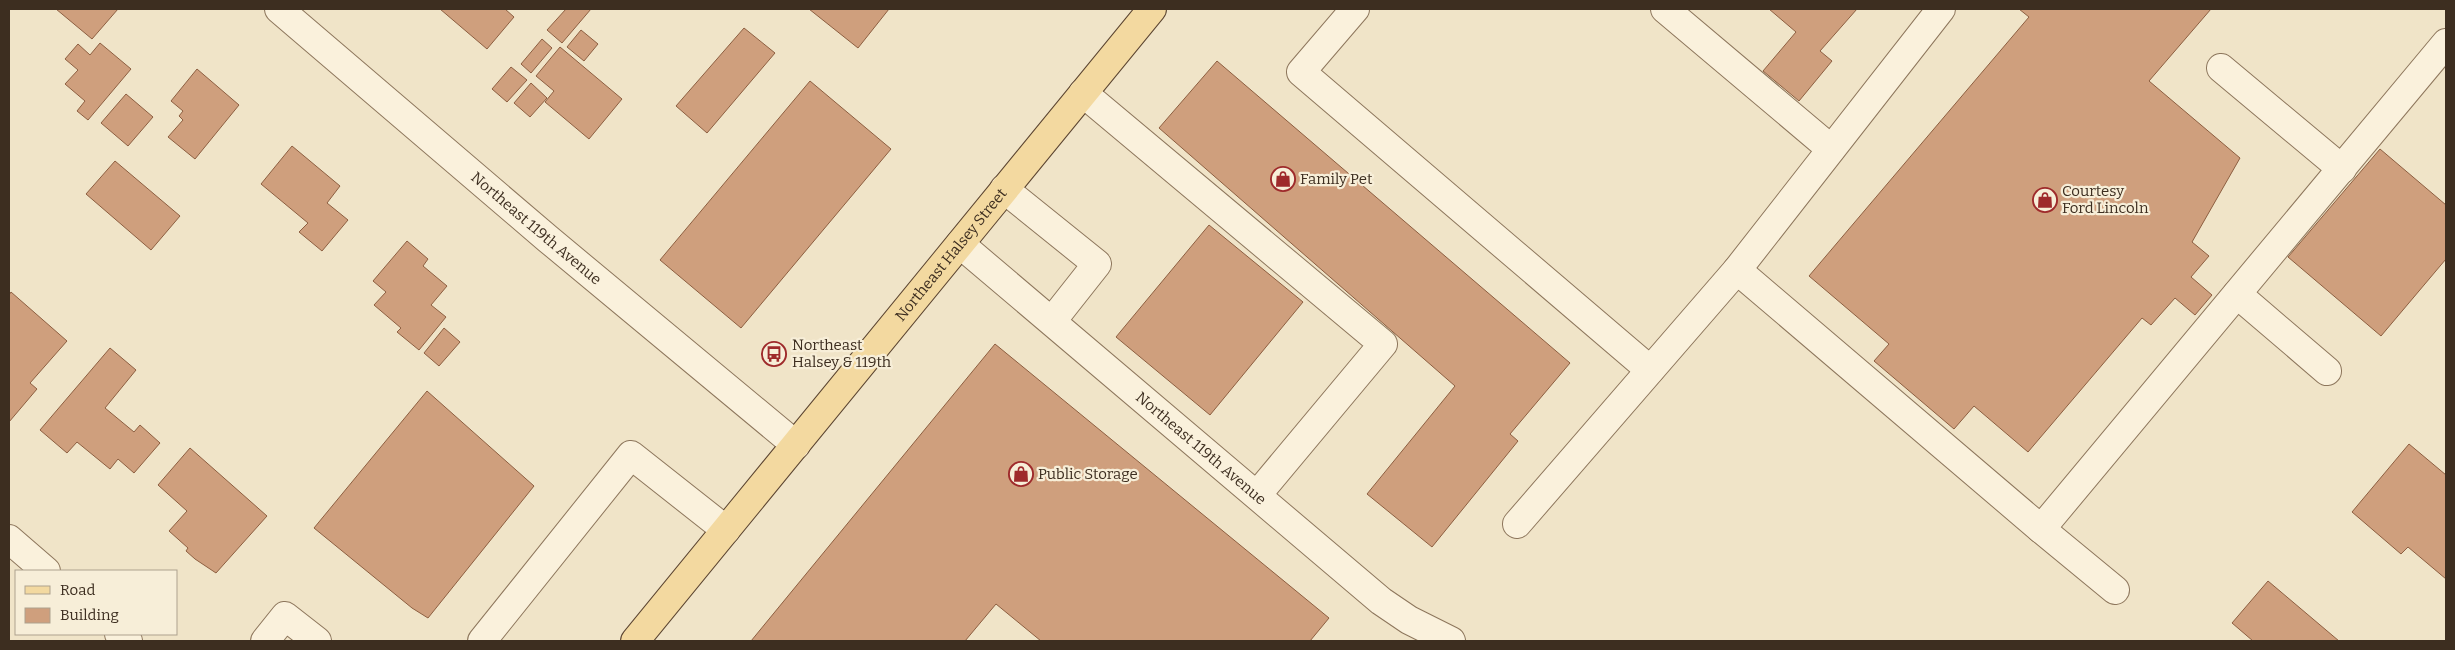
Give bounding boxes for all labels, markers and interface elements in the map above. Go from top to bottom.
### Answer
shop icon: Family Pet [1270,166,1296,192]
street label: Northeast 119th Avenue [467,168,605,288]
place label: Family Pet [1300,170,1373,188]
place label: Courtesy Ford Lincoln [2062,182,2149,217]
street label: Northeast Halsey Street [891,184,1011,325]
shop icon: Courtesy Ford Lincoln [2032,187,2058,213]
place label: Northeast Halsey & 119th [792,336,892,371]
bus stop icon: Northeast Halsey & 119th [761,341,787,367]
street label: Northeast 119th Avenue [1132,388,1270,509]
shop icon: Public Storage [1008,461,1034,487]
place label: Public Storage [1038,465,1138,483]
legend [15,570,178,635]
text: Road [60,581,95,599]
text: Building [60,606,119,624]

